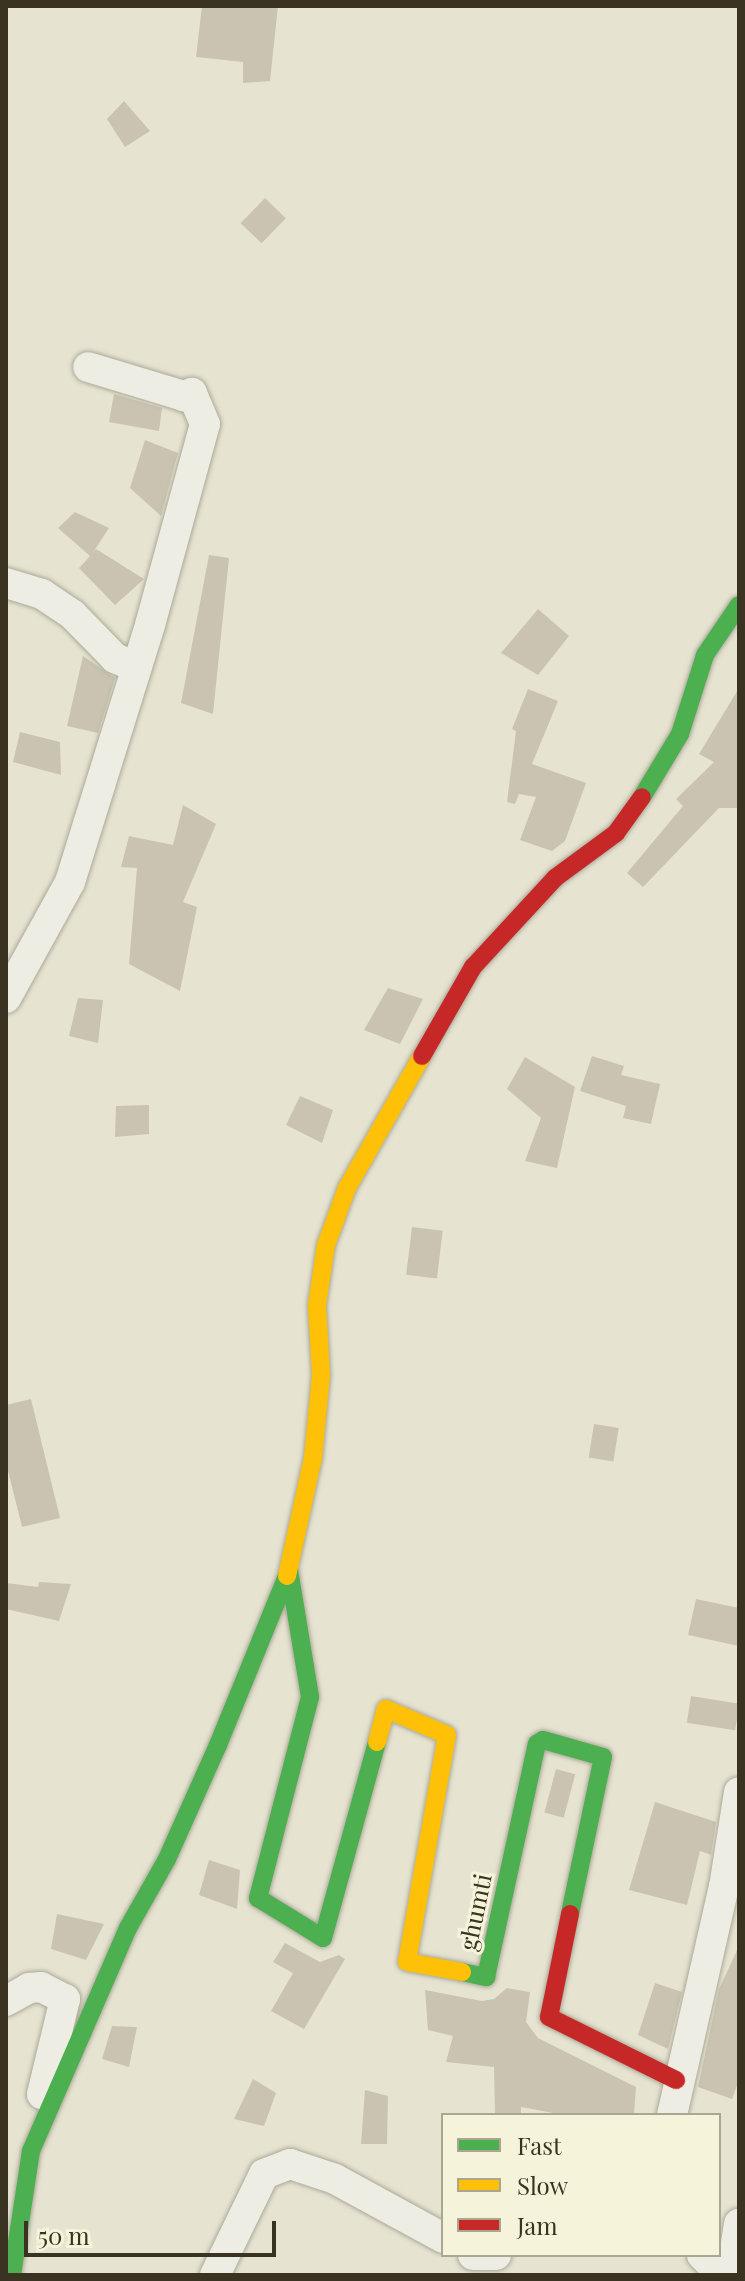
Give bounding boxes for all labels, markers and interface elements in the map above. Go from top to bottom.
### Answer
street label: ghumti [453,1871,497,1953]
legend [441,2113,721,2257]
text: Fast [517,2129,562,2161]
text: Slow [517,2169,568,2201]
scale bar [28,2205,280,2255]
text: Jam [517,2209,558,2241]
text: 50 m [38,2219,90,2251]

